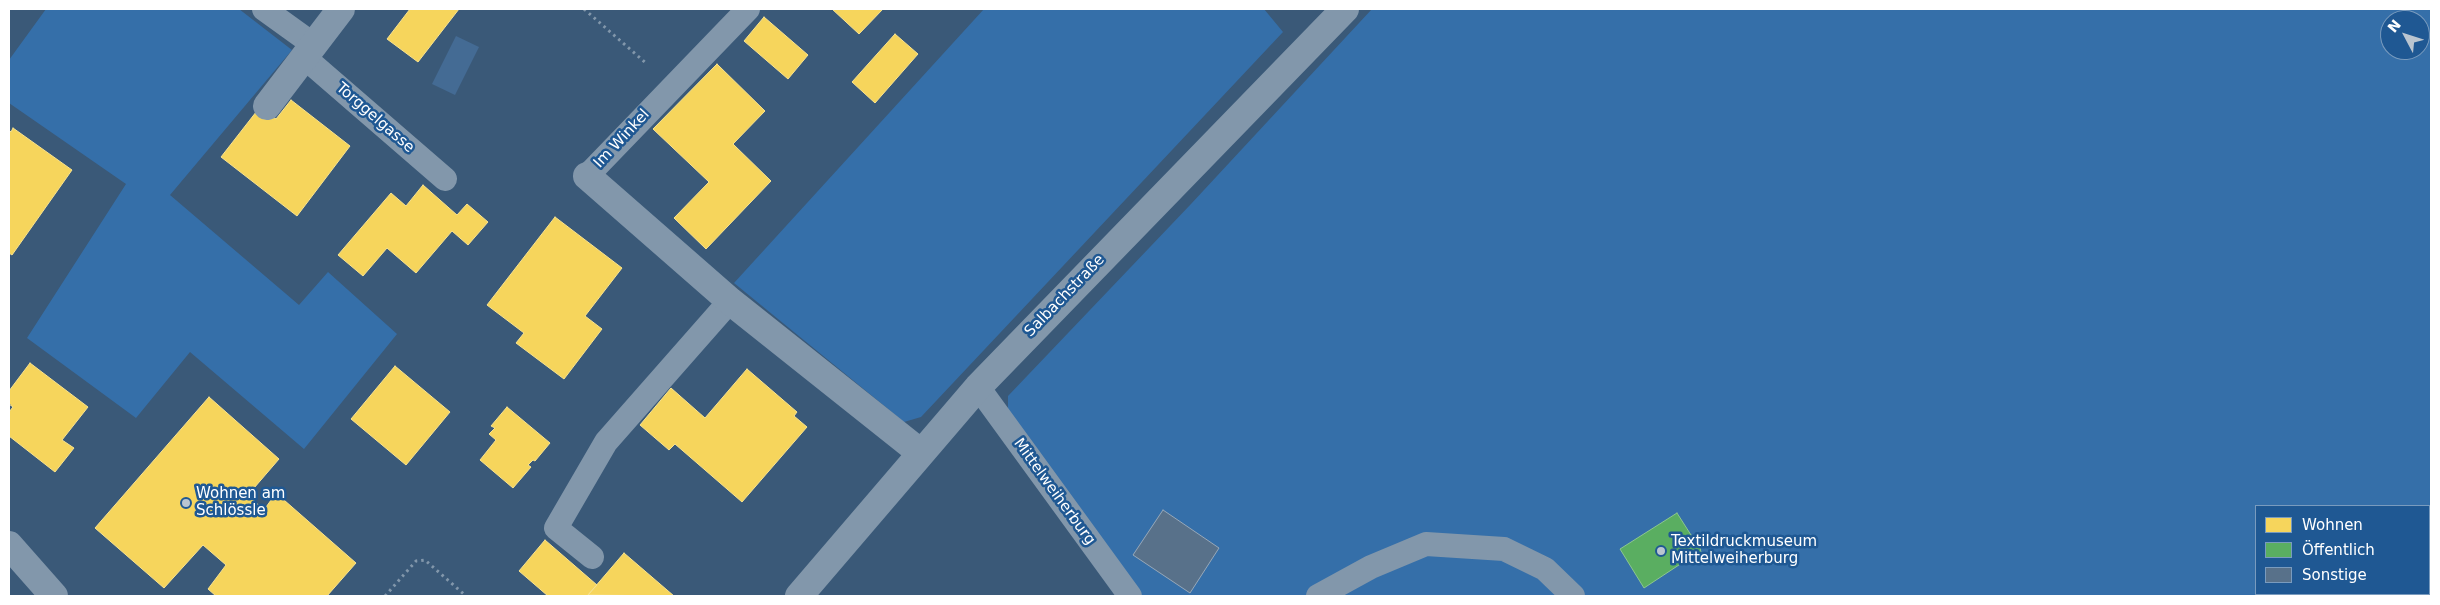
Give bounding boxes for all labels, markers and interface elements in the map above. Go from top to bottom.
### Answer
north arrow [2380,10,2430,60]
text: N [2384,16,2404,36]
street label: Torggelgasse [332,79,418,157]
street label: Im Winkel [590,106,654,172]
street label: Salbachstraße [1021,251,1109,341]
street label: Mittelweiherburg [1009,435,1099,549]
place label: Wohnen am Schlössle [196,485,285,520]
marker: Wohnen am Schlössle [180,497,192,509]
legend [2255,505,2430,595]
text: Wohnen [2302,516,2363,534]
place label: Textildruckmuseum Mittelweiherburg [1671,533,1817,568]
text: Öffentlich [2302,541,2375,559]
marker: Textildruckmuseum Mittelweiherburg [1655,545,1667,557]
text: Sonstige [2302,566,2367,584]

